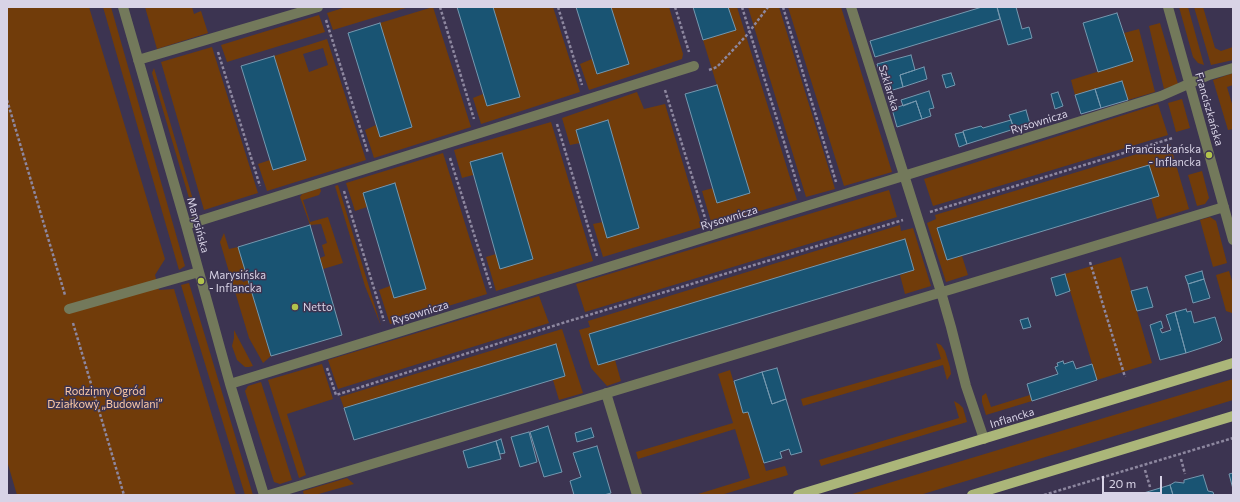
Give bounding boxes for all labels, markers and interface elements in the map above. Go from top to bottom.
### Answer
street label: Szklarska [876,63,902,113]
street label: Franciszkańska [1192,71,1226,147]
street label: Rysownicza [1009,107,1069,137]
place label: Franciszkańska - Inflancka [1125,142,1201,168]
marker: Franciszkańska - Inflancka [1204,150,1214,160]
street label: Marysińska [184,196,212,254]
street label: Rysownicza [699,203,759,233]
place label: Marysińska - Inflancka [209,268,266,294]
marker: Marysińska - Inflancka [196,276,206,286]
street label: Rysownicza [390,298,450,328]
place label: Netto [303,300,333,314]
marker: Netto [290,302,300,312]
park label: Rodzinny Ogród Działkowy „Budowlani” [47,384,163,410]
street label: Inflancka [988,405,1036,431]
scale bar [1104,468,1164,494]
text: 20 m [1109,476,1136,490]

